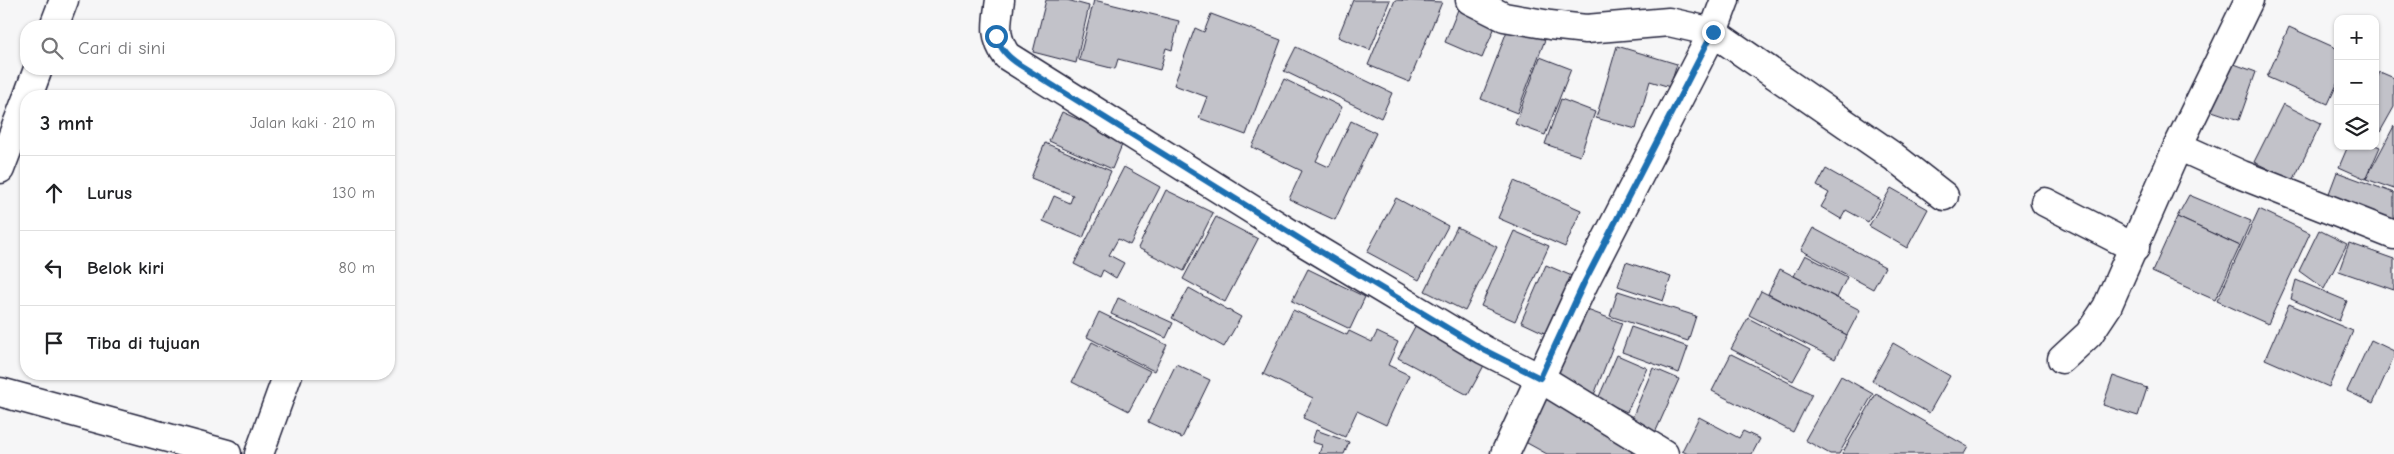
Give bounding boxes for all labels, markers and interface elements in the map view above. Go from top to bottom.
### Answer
map controls [2334,15,2379,150]
button: + [2334,15,2379,60]
search box [20,20,395,75]
route end [1702,21,1725,44]
route start [985,25,1008,48]
icon: search [38,34,66,62]
text: Cari di sini [78,37,165,59]
button: − [2334,60,2379,105]
button: layers [2334,105,2379,150]
text: 3 mnt [40,111,93,135]
text: Jalan kaki · 210 m [250,114,375,132]
icon: ahead [40,179,68,207]
text: Lurus [87,182,132,204]
text: 130 m [332,184,375,202]
icon: left [40,254,68,282]
text: Belok kiri [87,257,164,279]
text: 80 m [338,259,375,277]
icon: arrive [40,329,68,357]
text: Tiba di tujuan [87,332,200,354]

